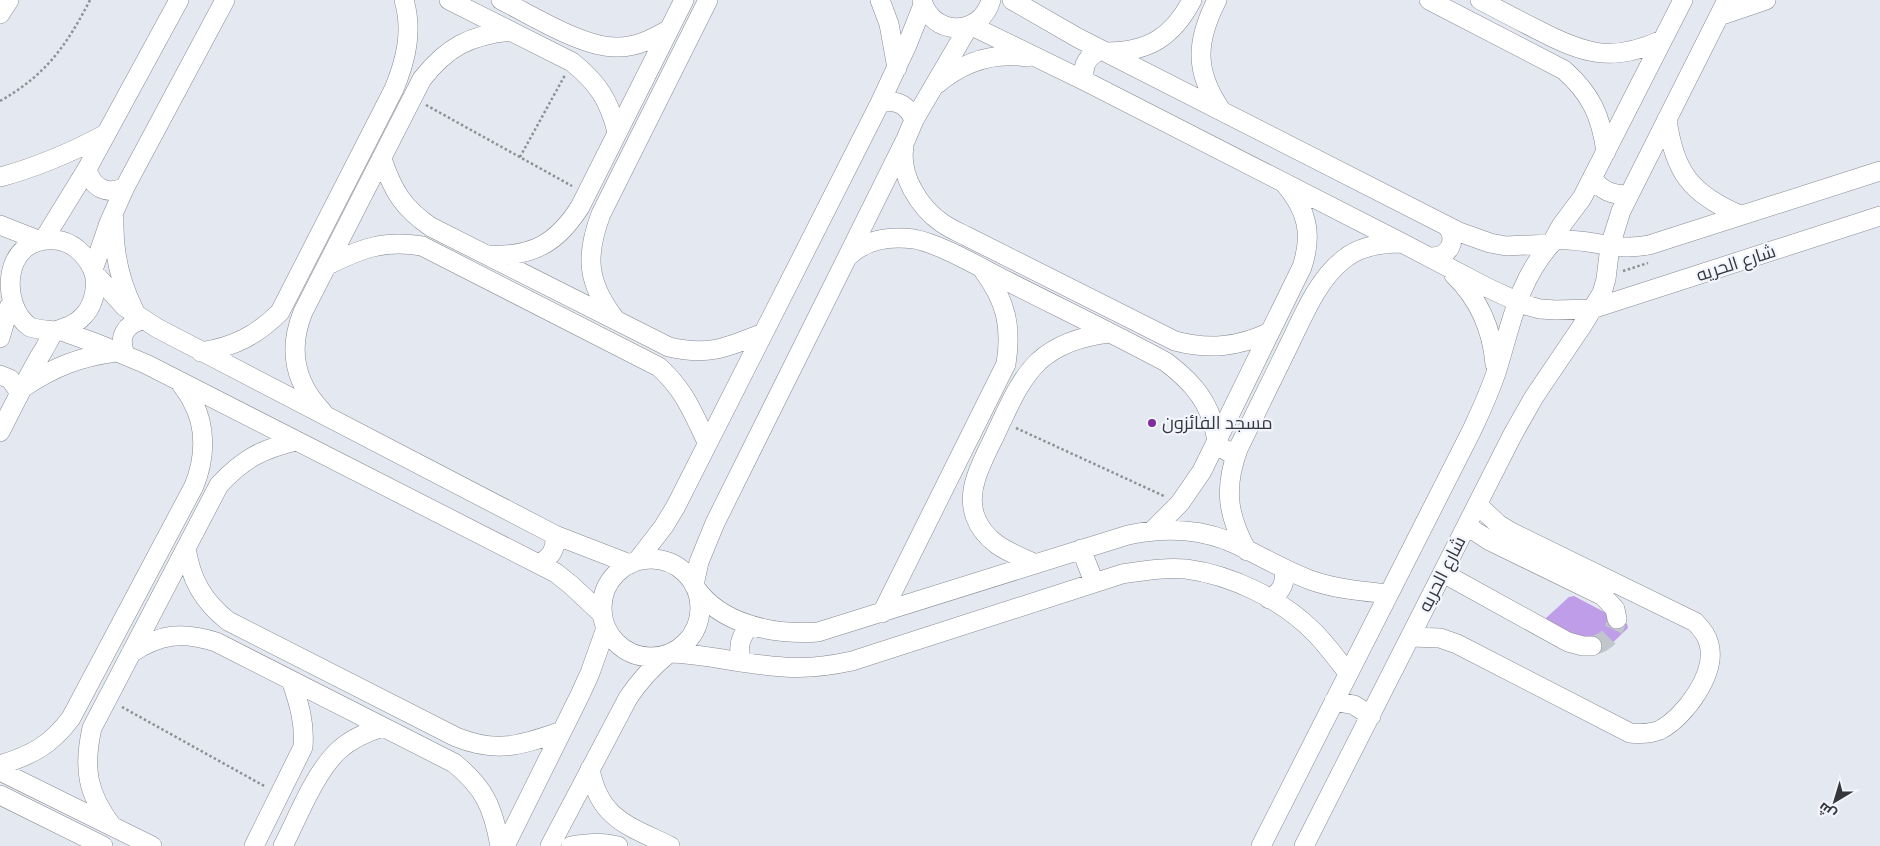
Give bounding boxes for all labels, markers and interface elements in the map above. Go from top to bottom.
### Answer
street label: شارع الحريه [1694,240,1779,287]
place label: مسجد الفائزون [1162,412,1273,434]
marker: مسجد الفائزون [1146,417,1158,429]
street label: شارع الحريه [1414,532,1471,616]
north arrow [1810,776,1860,826]
text: ش [1815,799,1840,823]

